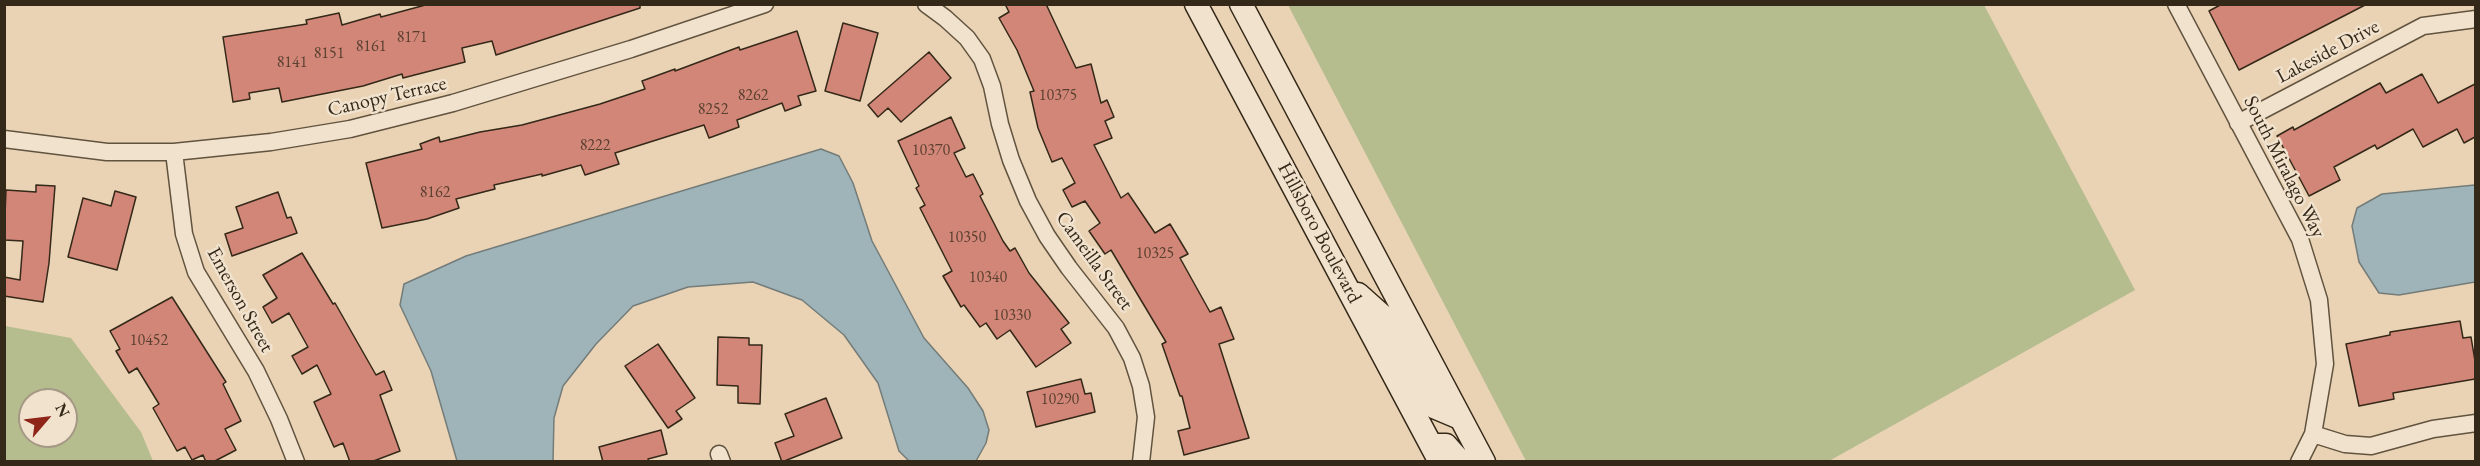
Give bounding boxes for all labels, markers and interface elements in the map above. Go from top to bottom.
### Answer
street label: Lakeside Drive [2273,15,2383,89]
house number: 8171 [397,28,427,48]
house number: 8161 [356,37,386,57]
house number: 8151 [314,44,344,64]
house number: 8141 [277,53,307,73]
street label: Canopy Terrace [325,72,449,122]
house number: 8262 [738,86,768,106]
house number: 10375 [1039,86,1077,106]
street label: South Miralago Way [2238,92,2330,242]
house number: 8252 [698,100,728,120]
house number: 8222 [580,136,610,156]
house number: 10370 [912,141,950,161]
street label: Hillsboro Boulevard [1272,159,1366,307]
house number: 8162 [420,183,450,203]
street label: Cameilla Street [1050,207,1138,315]
house number: 10350 [948,228,986,248]
street label: Emerson Street [201,243,279,357]
house number: 10325 [1136,244,1174,264]
house number: 10340 [969,268,1007,288]
house number: 10330 [993,306,1031,326]
house number: 10452 [130,331,168,351]
north arrow [18,388,78,448]
house number: 10290 [1041,390,1079,410]
text: N [50,400,75,421]

